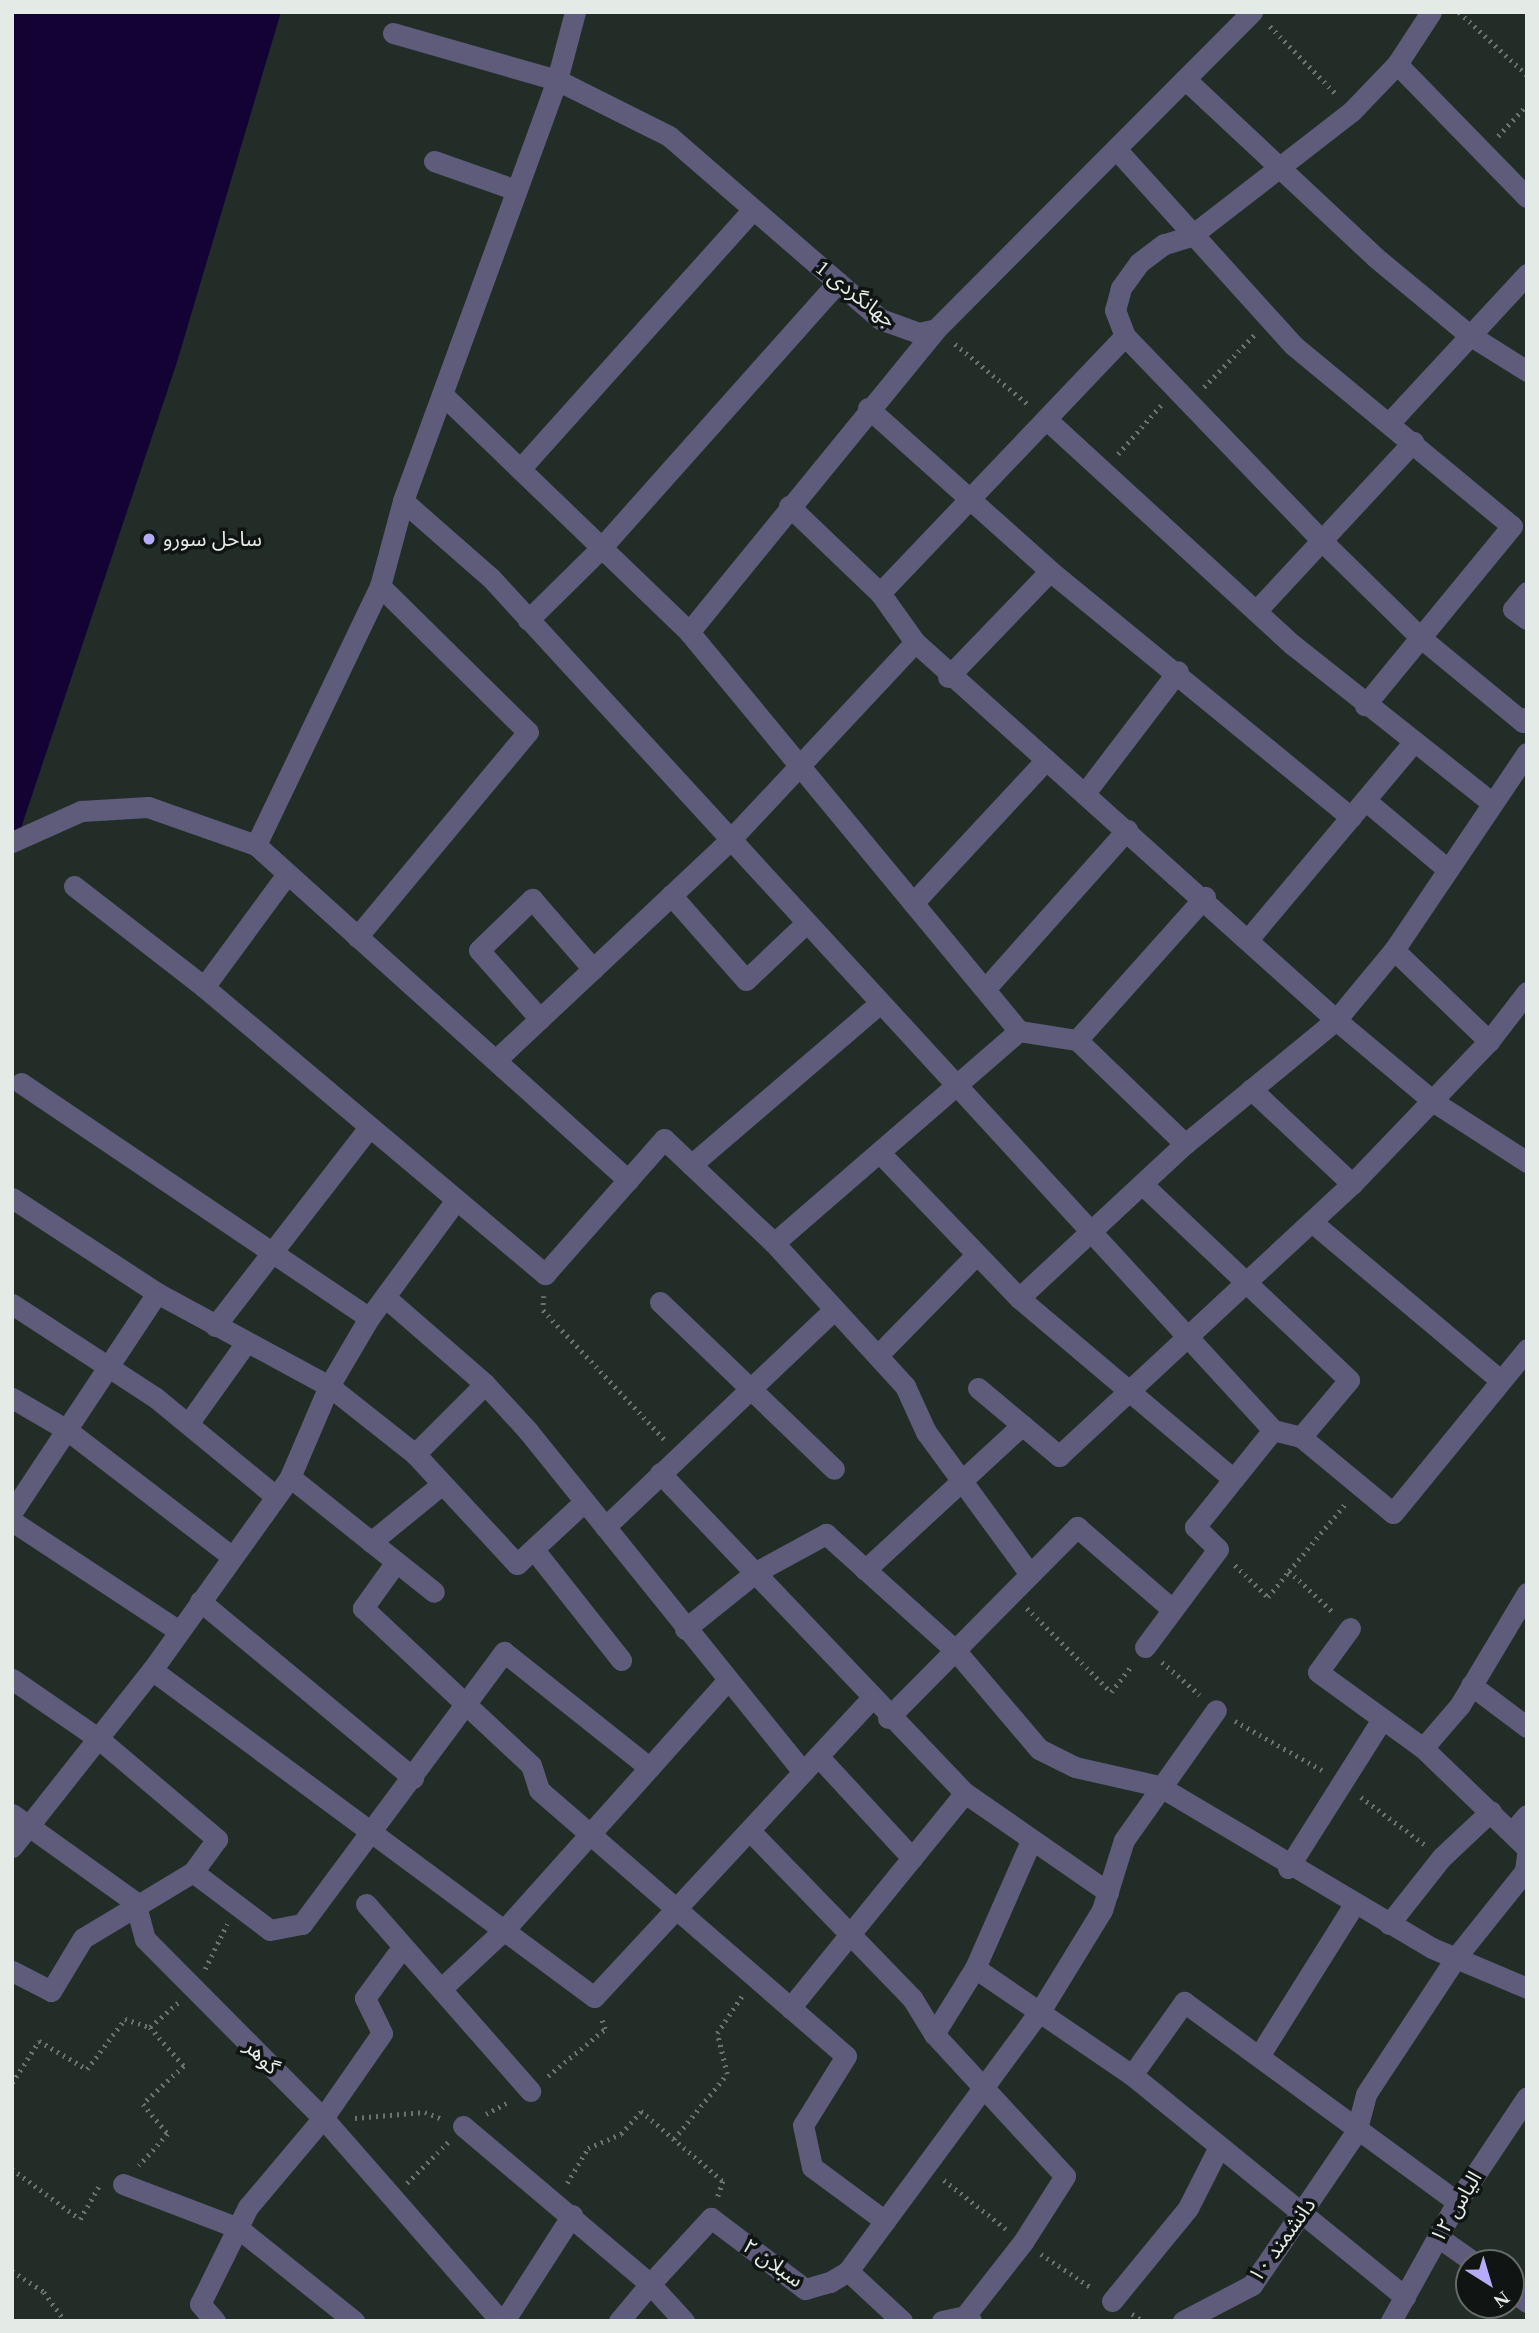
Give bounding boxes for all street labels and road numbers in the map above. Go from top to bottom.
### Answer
street label: جهانگردی 1 [811,255,901,333]
street label: گوهر [239,2034,285,2080]
street label: الیاس ۱۲ [1425,2167,1487,2247]
street label: دانشمند ۱۰ [1243,2193,1321,2287]
street label: سبلان ۲ [738,2233,808,2293]

